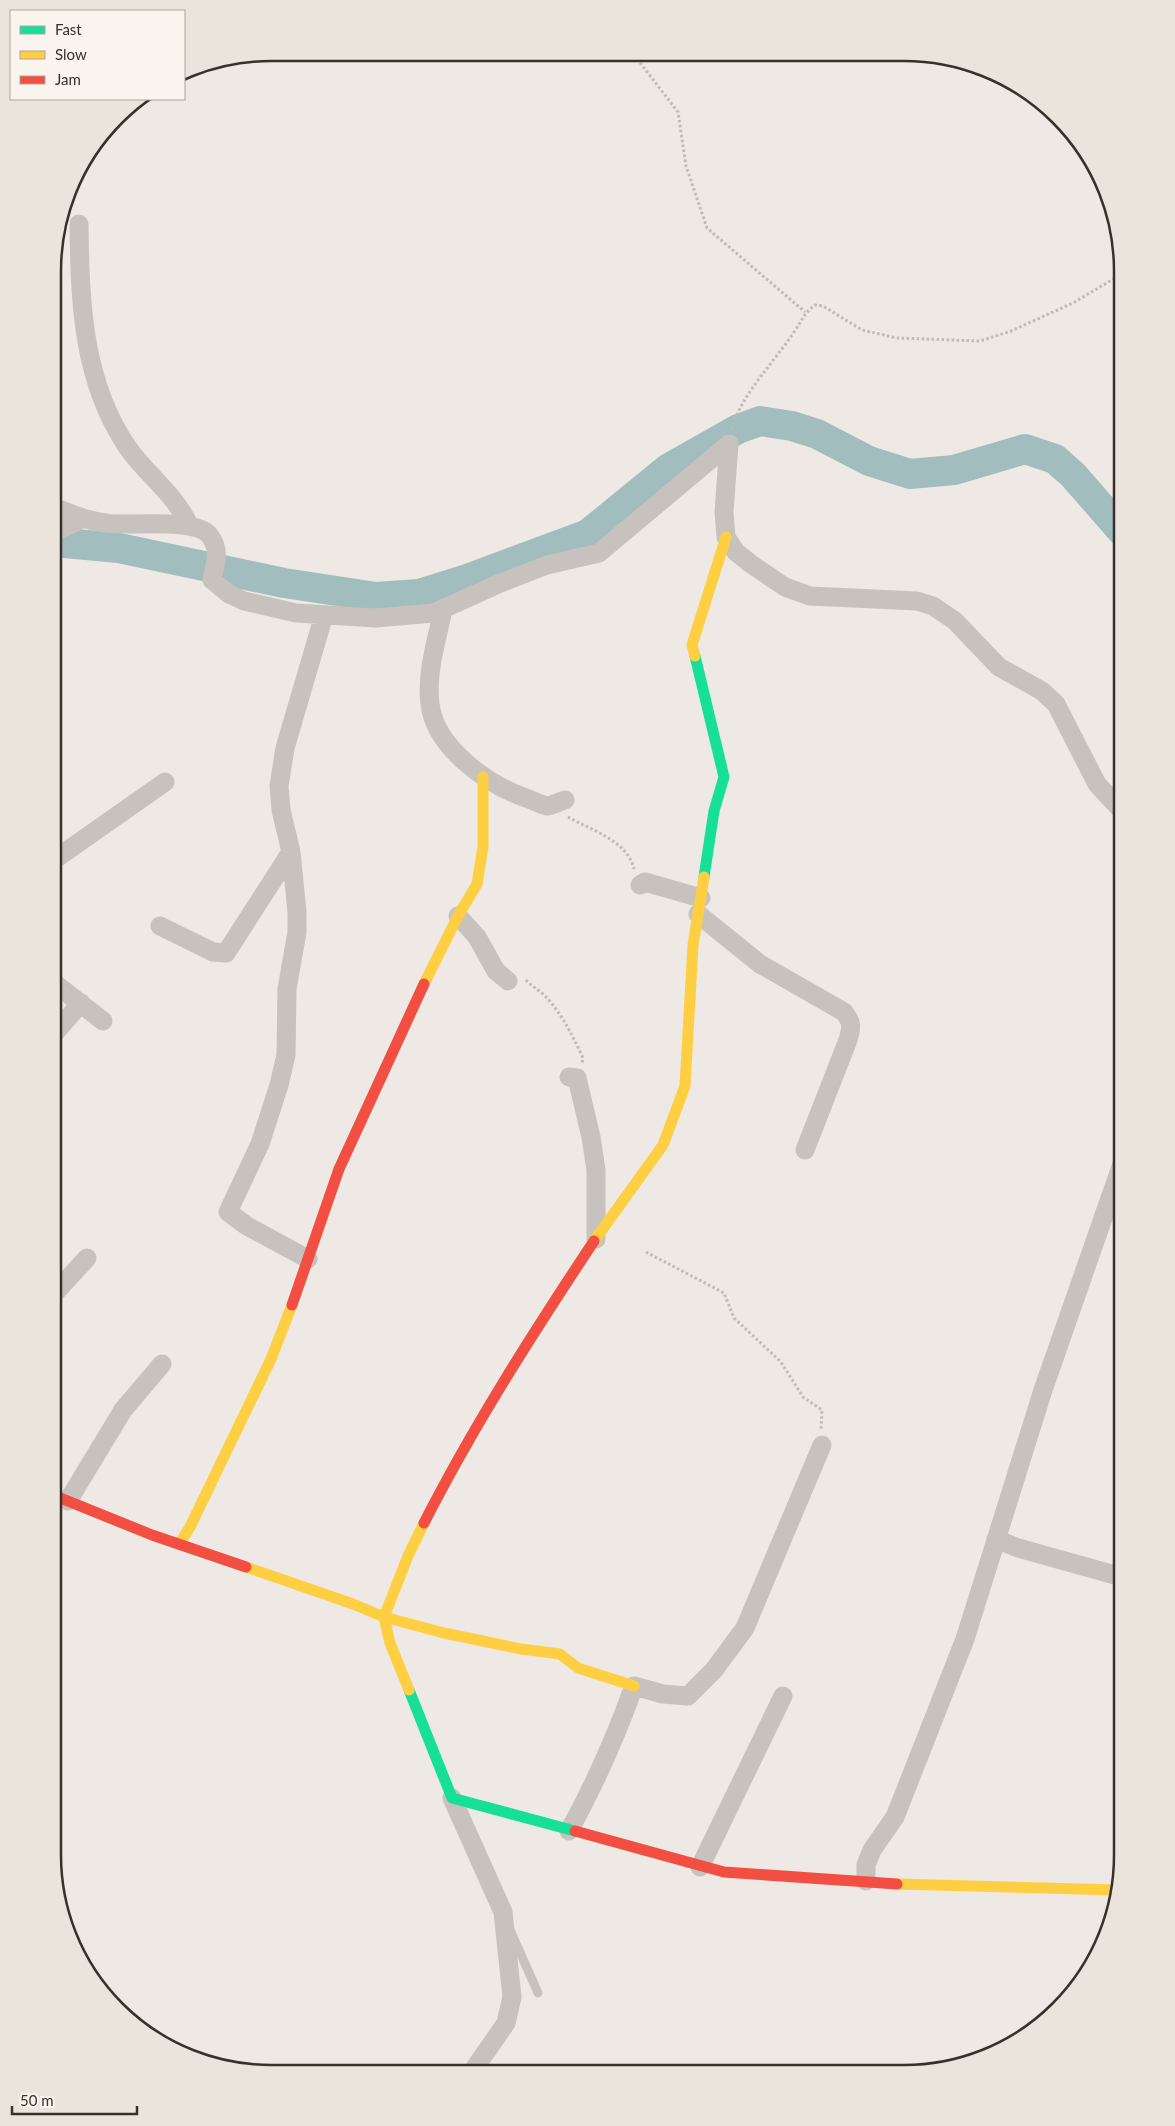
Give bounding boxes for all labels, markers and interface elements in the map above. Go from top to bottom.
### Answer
legend [10,10,185,100]
text: Fast [55,20,82,38]
text: Slow [55,45,87,63]
text: Jam [55,70,81,88]
scale bar [12,2084,138,2116]
text: 50 m [20,2091,54,2109]

